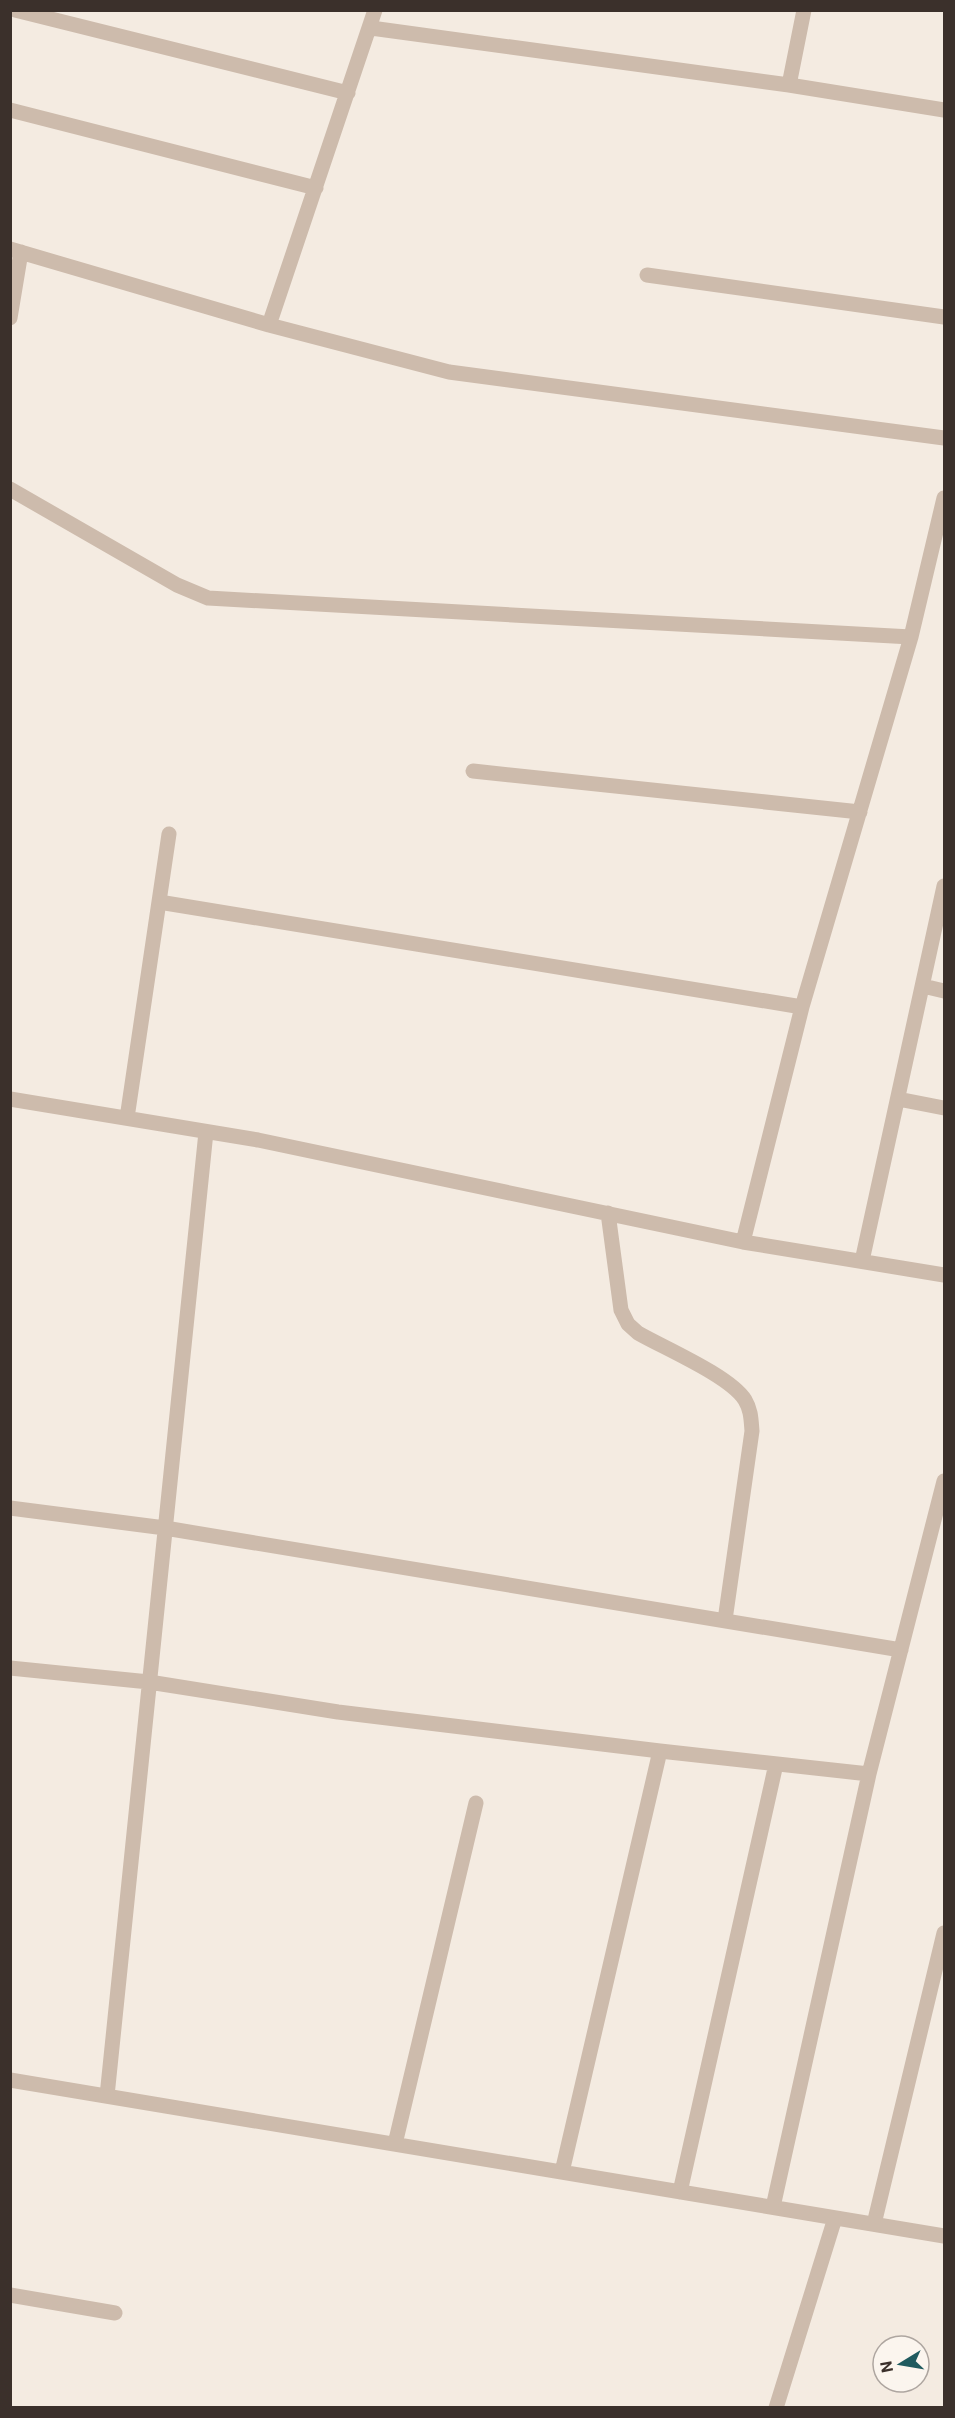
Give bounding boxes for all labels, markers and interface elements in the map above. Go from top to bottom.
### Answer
north arrow [871,2334,931,2394]
text: N [876,2359,897,2374]

